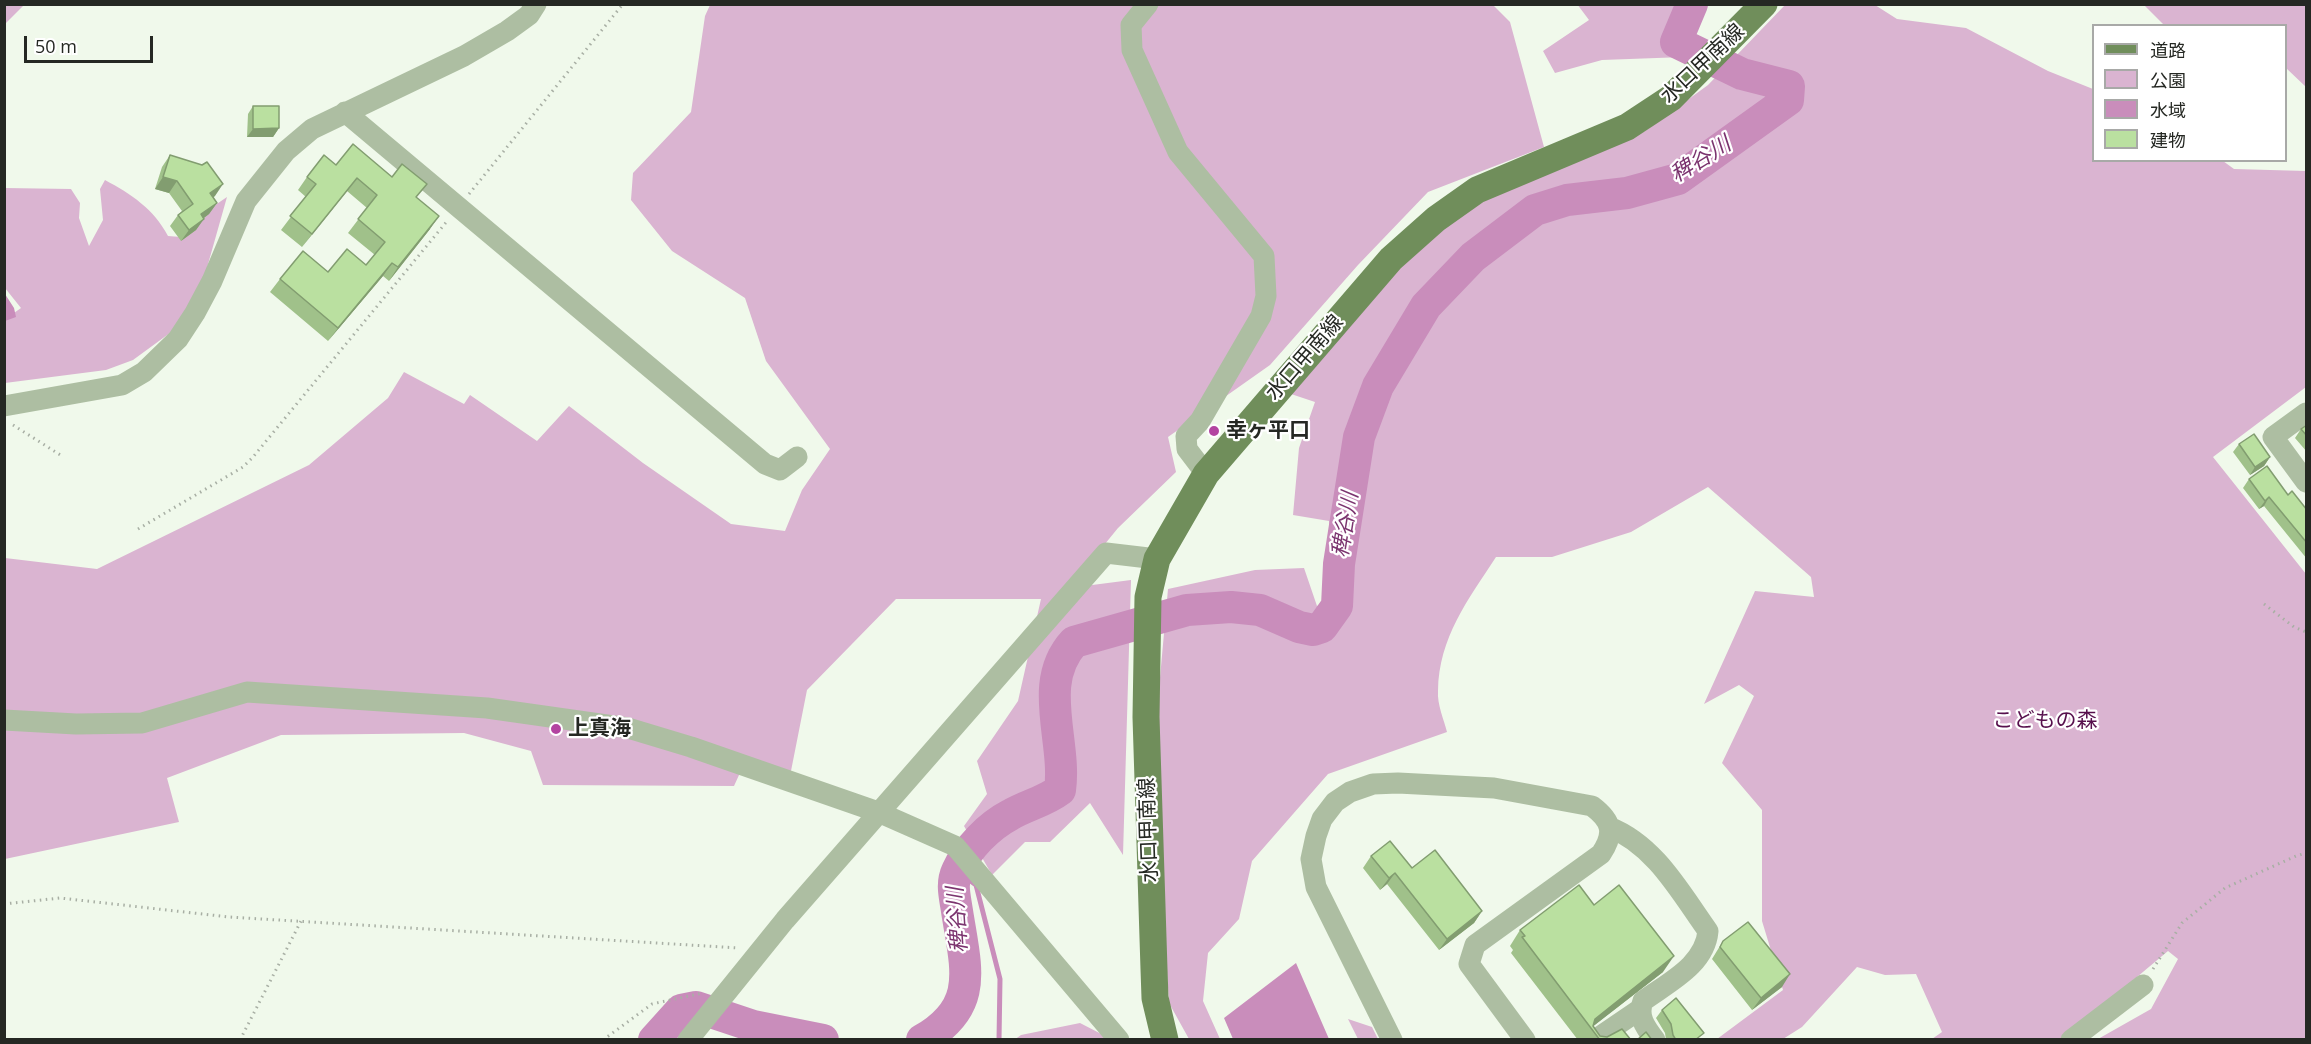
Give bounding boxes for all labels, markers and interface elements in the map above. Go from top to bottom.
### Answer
street label: 水口甲南線 [1656,19,1750,109]
scale bar [27,24,156,62]
legend [2092,24,2287,162]
text: 50 m [35,34,77,58]
text: 道路 [2150,38,2186,62]
text: 公園 [2150,68,2186,92]
text: 水域 [2150,98,2186,122]
text: 建物 [2150,128,2186,152]
water label: 稗谷川 [1666,131,1736,189]
street label: 水口甲南線 [1261,310,1349,406]
place label: 幸ヶ平口 [1226,418,1310,444]
marker: 幸ヶ平口 [1207,424,1221,438]
water label: 稗谷川 [1328,490,1364,560]
park label: こどもの森 [1993,708,2097,734]
place label: 上真海 [568,716,631,742]
marker: 上真海 [549,722,563,736]
street label: 水口甲南線 [1135,777,1163,883]
water label: 稗谷川 [943,886,973,954]

